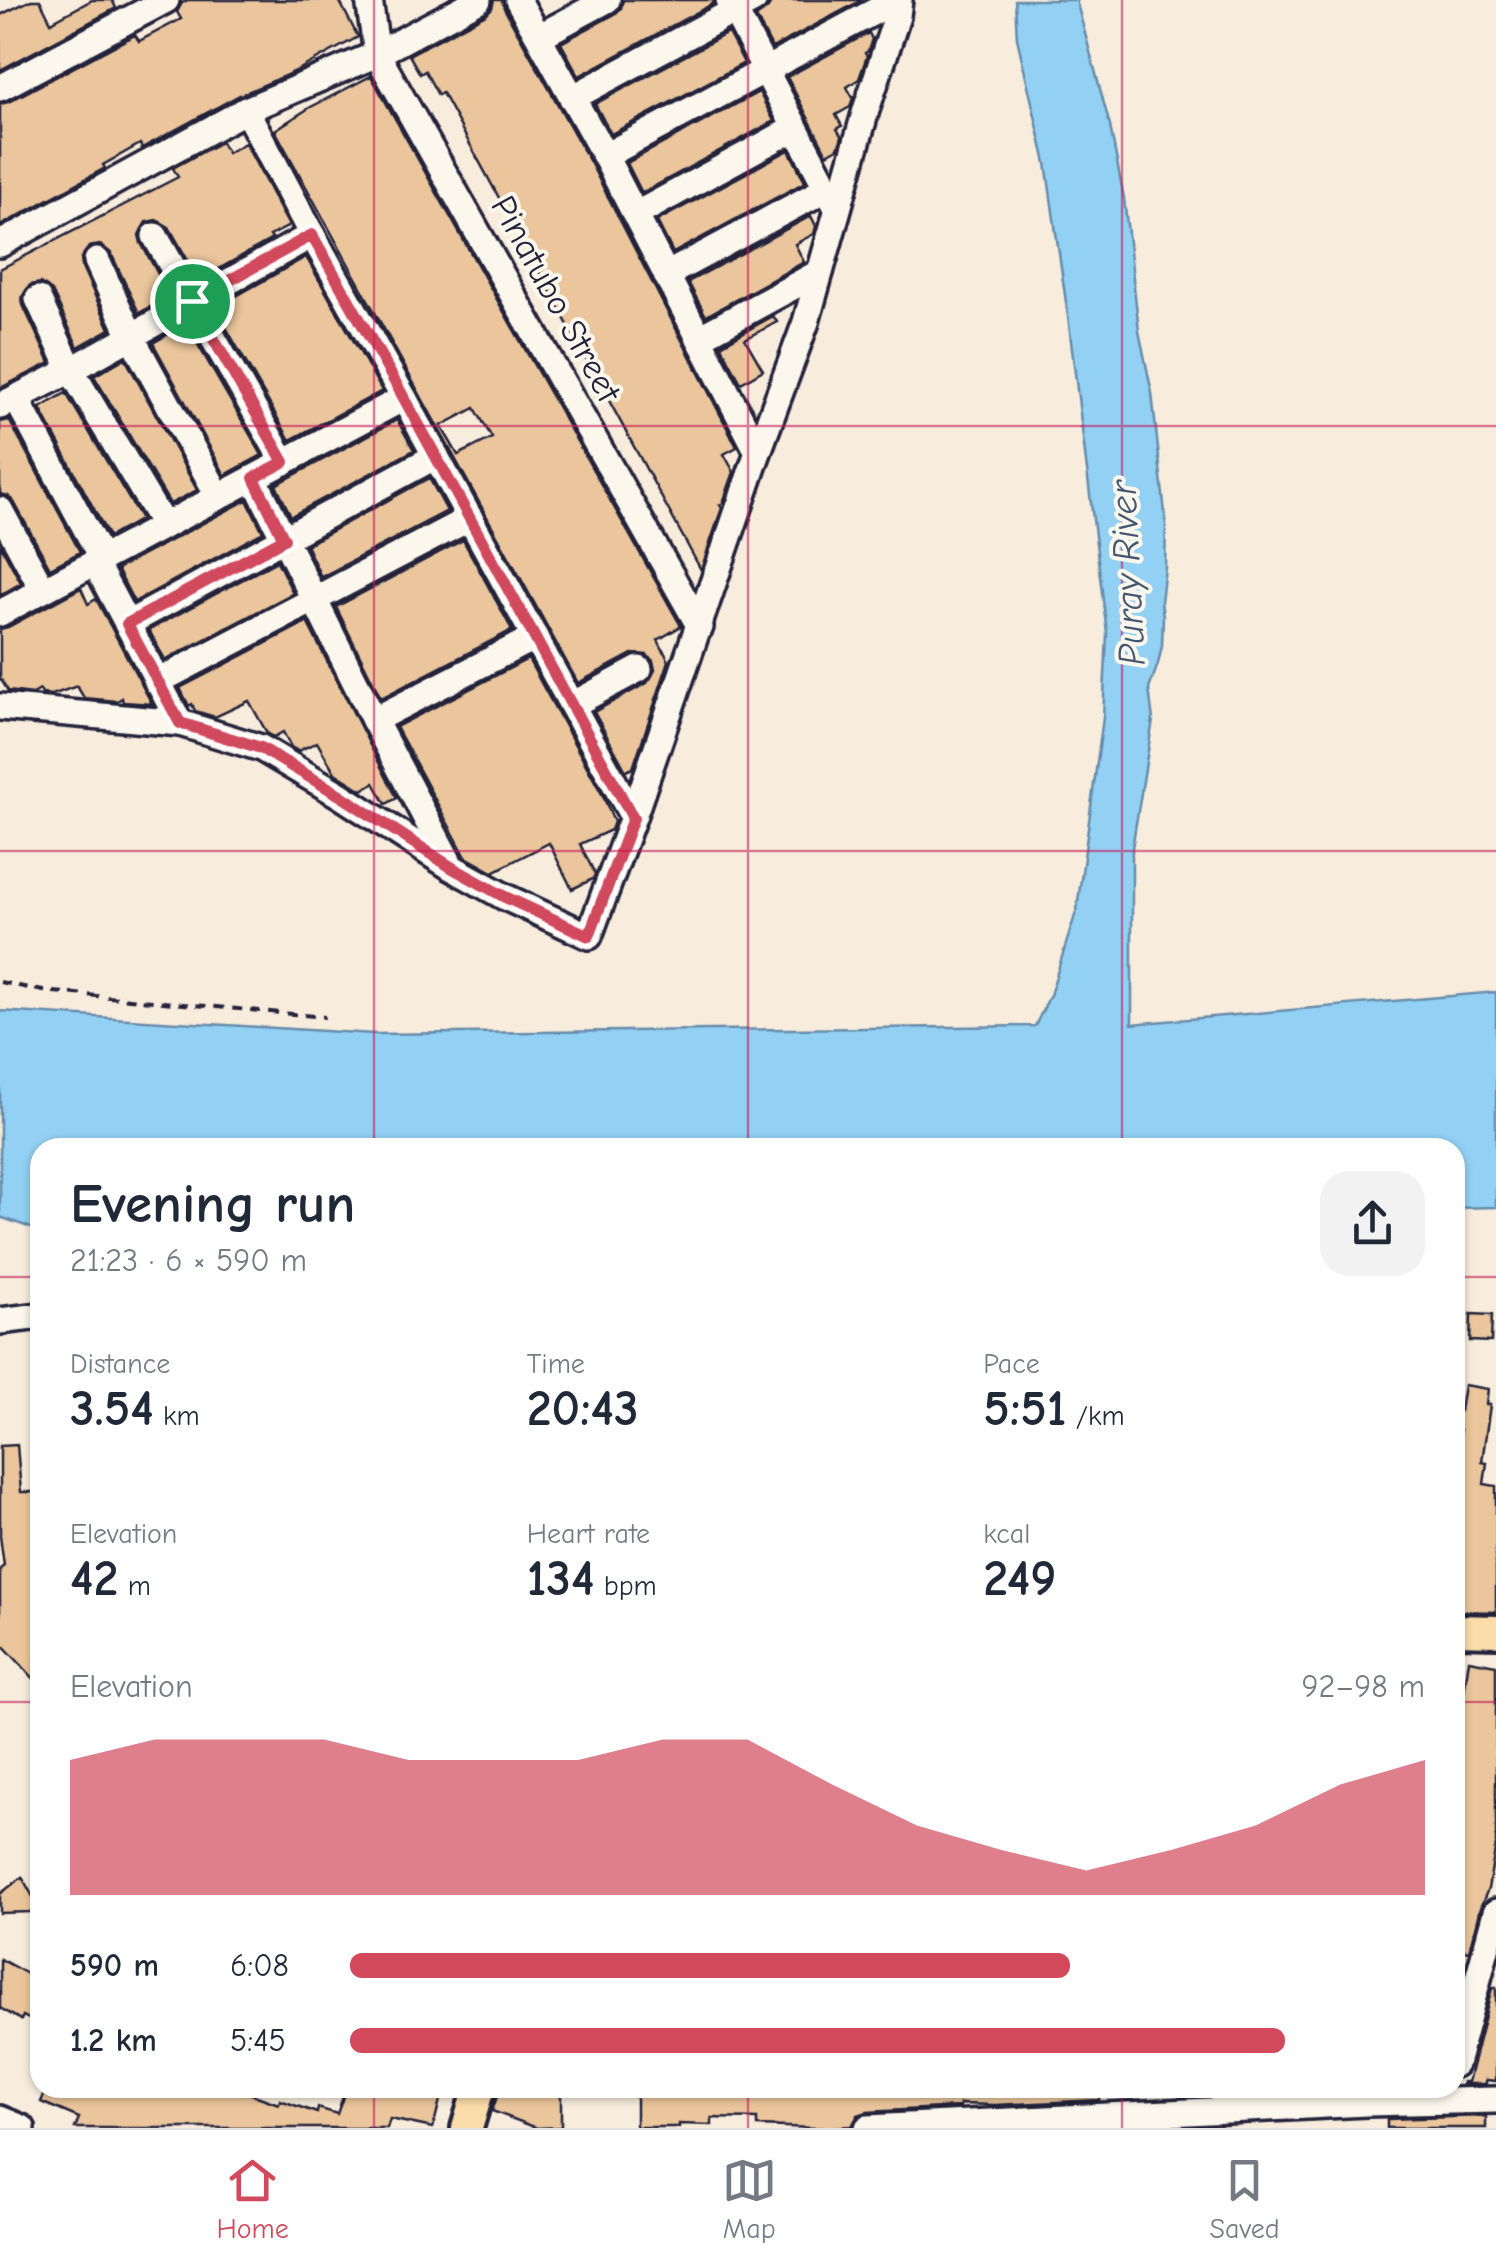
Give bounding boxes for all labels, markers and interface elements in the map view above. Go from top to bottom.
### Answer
street label: Pinatubo Street [482,189,630,410]
pin [150,259,235,344]
icon: arrive [165,274,220,329]
water label: Puray River [1101,477,1155,667]
button: share [1320,1171,1425,1276]
text: Evening run [70,1172,355,1236]
text: 21:23 · 6 × 590 m [70,1242,307,1279]
text: Distance [70,1348,170,1380]
text: Time [527,1348,585,1380]
text: Pace [983,1348,1040,1380]
text: 3.54 [70,1380,154,1438]
text: 20:43 [527,1380,639,1438]
text: 5:51 [983,1380,1066,1438]
text: km [154,1400,200,1432]
text: /km [1066,1400,1125,1432]
text: Elevation [70,1518,177,1550]
text: Heart rate [527,1518,650,1550]
text: kcal [983,1518,1030,1550]
text: 42 [70,1550,118,1608]
text: 134 [527,1550,594,1608]
text: 249 [983,1550,1056,1608]
text: m [118,1570,151,1602]
text: bpm [594,1570,657,1602]
text: Elevation [70,1668,193,1705]
text: 92–98 m [1301,1668,1425,1705]
text: 590 m [70,1947,159,1984]
text: 6:08 [230,1947,289,1984]
text: 1.2 km [70,2022,157,2059]
text: 5:45 [230,2022,286,2059]
tab: Home [216,2153,289,2245]
tab: Map [722,2153,777,2245]
tab: Saved [1210,2153,1280,2245]

